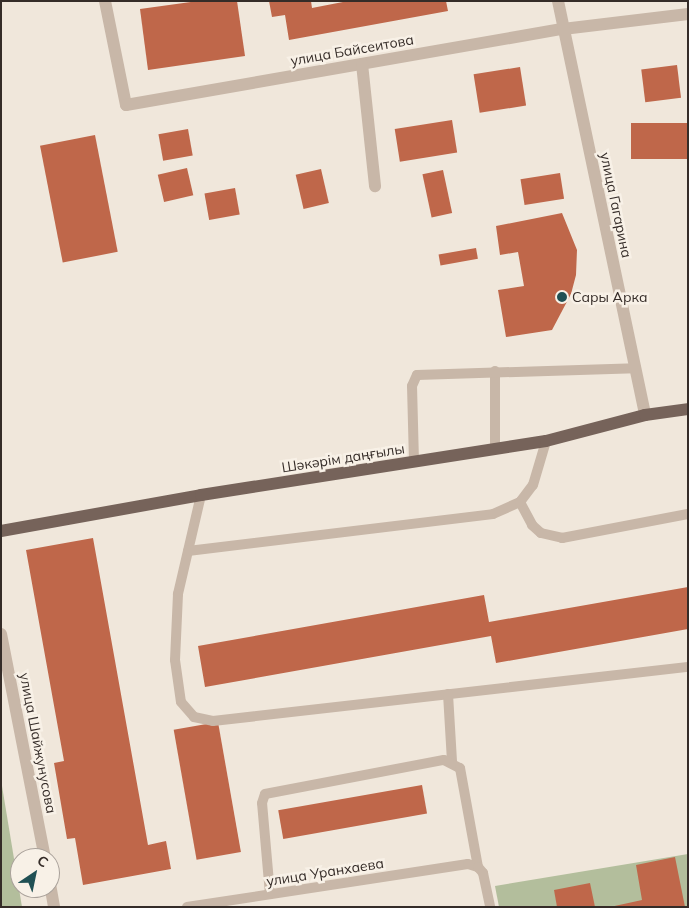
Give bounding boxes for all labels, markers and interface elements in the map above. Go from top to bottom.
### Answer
street label: улица Байсеитова [289,31,415,69]
street label: улица Гагарина [597,151,635,259]
place label: Сары Арка [572,289,647,305]
marker: Сары Арка [556,291,568,303]
street label: Шәкәрім даңғылы [280,440,406,476]
street label: улица Шайжунусова [16,671,60,815]
north arrow [10,848,60,898]
text: С [34,851,52,872]
street label: улица Уранхаева [265,854,385,890]

